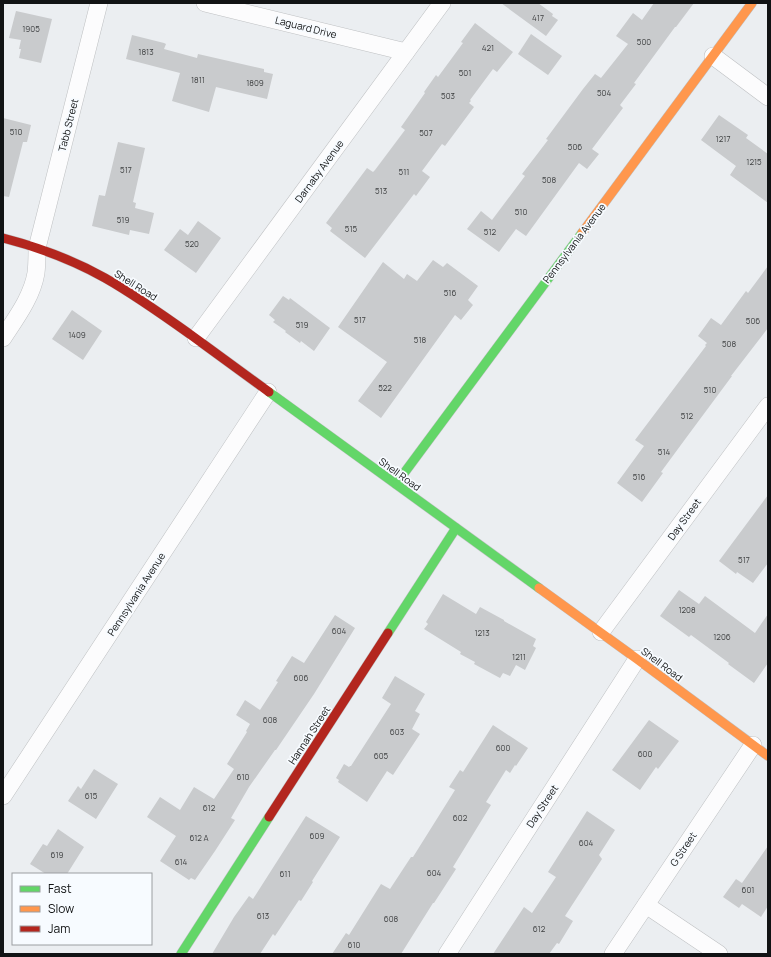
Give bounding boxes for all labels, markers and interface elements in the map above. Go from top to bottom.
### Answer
house number: 417 [532,12,544,23]
street label: Laguard Drive [274,13,338,41]
house number: 1905 [22,23,40,34]
house number: 500 [637,36,651,47]
house number: 421 [482,42,494,53]
house number: 1813 [138,46,154,57]
house number: 501 [459,67,471,78]
house number: 1811 [191,74,205,85]
house number: 1809 [246,77,264,88]
house number: 504 [597,87,611,98]
house number: 503 [441,90,455,101]
street label: Tabb Street [55,97,81,153]
house number: 510 [10,126,22,137]
house number: 507 [419,127,433,138]
house number: 1217 [716,133,730,144]
street label: Darnaby Avenue [291,137,347,205]
house number: 506 [568,141,582,152]
house number: 1215 [746,156,762,167]
house number: 517 [120,164,132,175]
house number: 511 [399,166,409,177]
house number: 508 [542,174,556,185]
house number: 513 [375,185,387,196]
street label: Pennsylvania Avenue [539,200,609,286]
house number: 510 [515,206,527,217]
house number: 519 [117,214,129,225]
house number: 515 [345,223,358,234]
house number: 512 [484,226,497,237]
house number: 520 [185,238,199,249]
street label: Shell Road [112,266,160,304]
house number: 516 [444,287,456,298]
house number: 517 [354,314,366,325]
house number: 506 [746,315,760,326]
house number: 519 [296,319,308,330]
house number: 1409 [68,329,86,340]
house number: 518 [414,334,427,345]
house number: 508 [722,338,736,349]
house number: 522 [378,382,392,393]
house number: 510 [704,384,716,395]
house number: 512 [681,410,694,421]
house number: 514 [658,446,671,457]
street label: Shell Road [376,454,424,494]
house number: 516 [633,471,645,482]
street label: Day Street [664,495,704,543]
street label: Pennsylvania Avenue [104,550,168,638]
house number: 517 [738,554,750,565]
house number: 1208 [678,604,696,615]
house number: 604 [332,625,347,636]
house number: 1213 [474,627,490,638]
house number: 1206 [713,631,731,642]
street label: Shell Road [638,644,686,684]
house number: 1211 [512,651,526,662]
house number: 606 [294,672,308,683]
street label: Hannah Street [285,703,333,767]
house number: 608 [263,714,278,725]
house number: 603 [390,726,404,737]
house number: 600 [496,742,510,753]
house number: 600 [638,748,652,759]
house number: 605 [374,750,389,761]
house number: 610 [237,771,250,782]
street label: Day Street [523,782,561,830]
house number: 615 [85,790,98,801]
house number: 612 [203,802,216,813]
house number: 602 [453,812,468,823]
street label: G Street [666,829,700,869]
house number: 609 [310,830,324,841]
house number: 612 A [189,832,209,843]
house number: 604 [579,837,594,848]
house number: 619 [51,849,63,860]
house number: 614 [175,856,188,867]
house number: 604 [427,867,442,878]
house number: 611 [279,868,291,879]
legend [12,873,152,945]
text: Fast [48,880,72,897]
house number: 601 [742,884,754,895]
text: Slow [48,900,74,917]
house number: 613 [257,910,269,921]
house number: 608 [384,913,399,924]
text: Jam [48,920,70,937]
house number: 612 [533,923,546,934]
house number: 610 [348,939,361,950]

